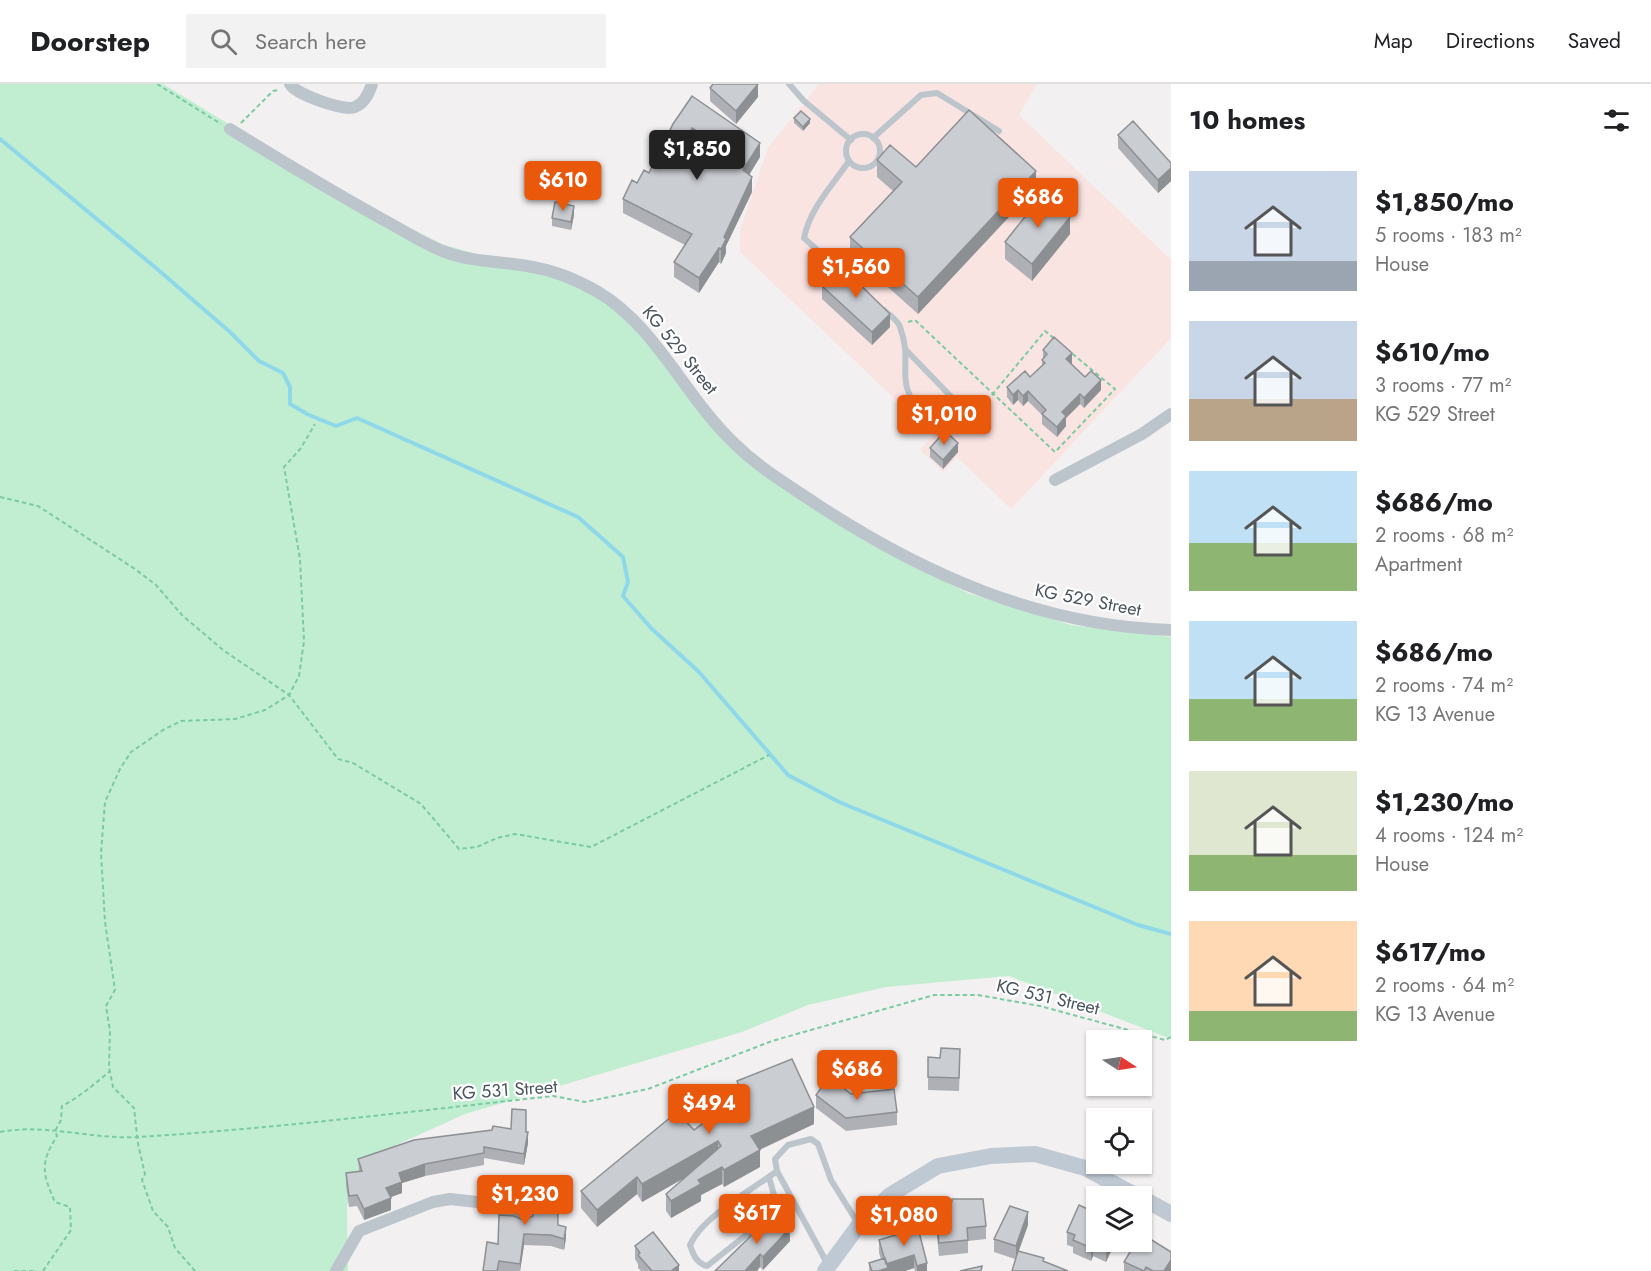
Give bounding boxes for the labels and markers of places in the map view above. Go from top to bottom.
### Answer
pin: $1,850 [648,130,746,181]
pin: $610 [527,161,599,212]
pin: $686 [1002,178,1074,229]
pin: $1,560 [807,248,905,299]
pin: $1,010 [895,395,993,446]
pin: $686 [821,1050,893,1101]
pin: $494 [673,1084,745,1135]
pin: $1,230 [476,1175,574,1226]
pin: $617 [721,1194,793,1245]
pin: $1,080 [855,1196,953,1247]

